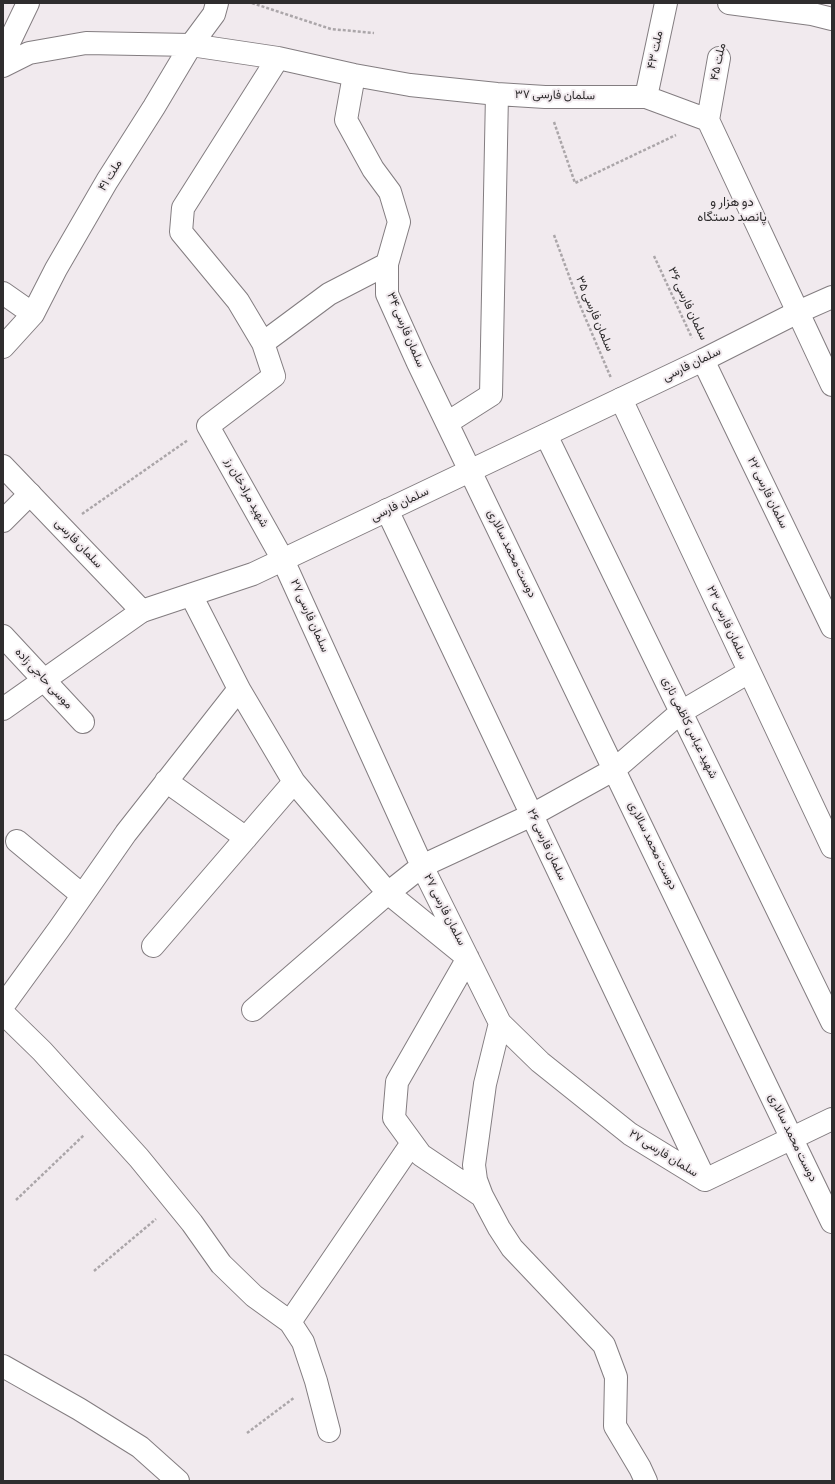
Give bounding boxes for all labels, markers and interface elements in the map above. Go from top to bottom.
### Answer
street label: ملت ۴۳ [645,30,667,70]
street label: ملت ۴۵ [708,42,730,82]
street label: سلمان فارسی ۳۷ [515,88,595,104]
street label: ملت ۴۱ [96,158,126,194]
district label: دو هزار و پانصد دستگاه [697,195,767,226]
street label: سلمان فارسی ۳۶ [664,265,710,343]
street label: سلمان فارسی ۳۵ [572,274,616,354]
street label: سلمان فارسی ۳۴ [383,290,427,370]
street label: سلمان فارسی [661,345,723,385]
street label: سلمان فارسی ۲۲ [743,455,791,531]
street label: شهید مرادخان رز [221,456,271,530]
street label: سلمان فارسی [369,485,431,525]
street label: دوست محمد سالاری [483,508,539,600]
street label: سلمان فارسی [51,516,105,572]
street label: سلمان فارسی ۲۷ [286,577,332,655]
street label: سلمان فارسی ۲۳ [703,584,749,662]
street label: موسی حاجی زاده [11,645,75,713]
street label: شهید عباس کاظمی نازی [658,675,720,781]
street label: دوست محمد سالاری [624,800,680,892]
street label: سلمان فارسی ۲۶ [523,807,569,883]
street label: سلمان فارسی ۲۷ [420,872,468,948]
street label: دوست محمد سالاری [764,1092,820,1184]
street label: سلمان فارسی ۲۷ [626,1127,700,1181]

